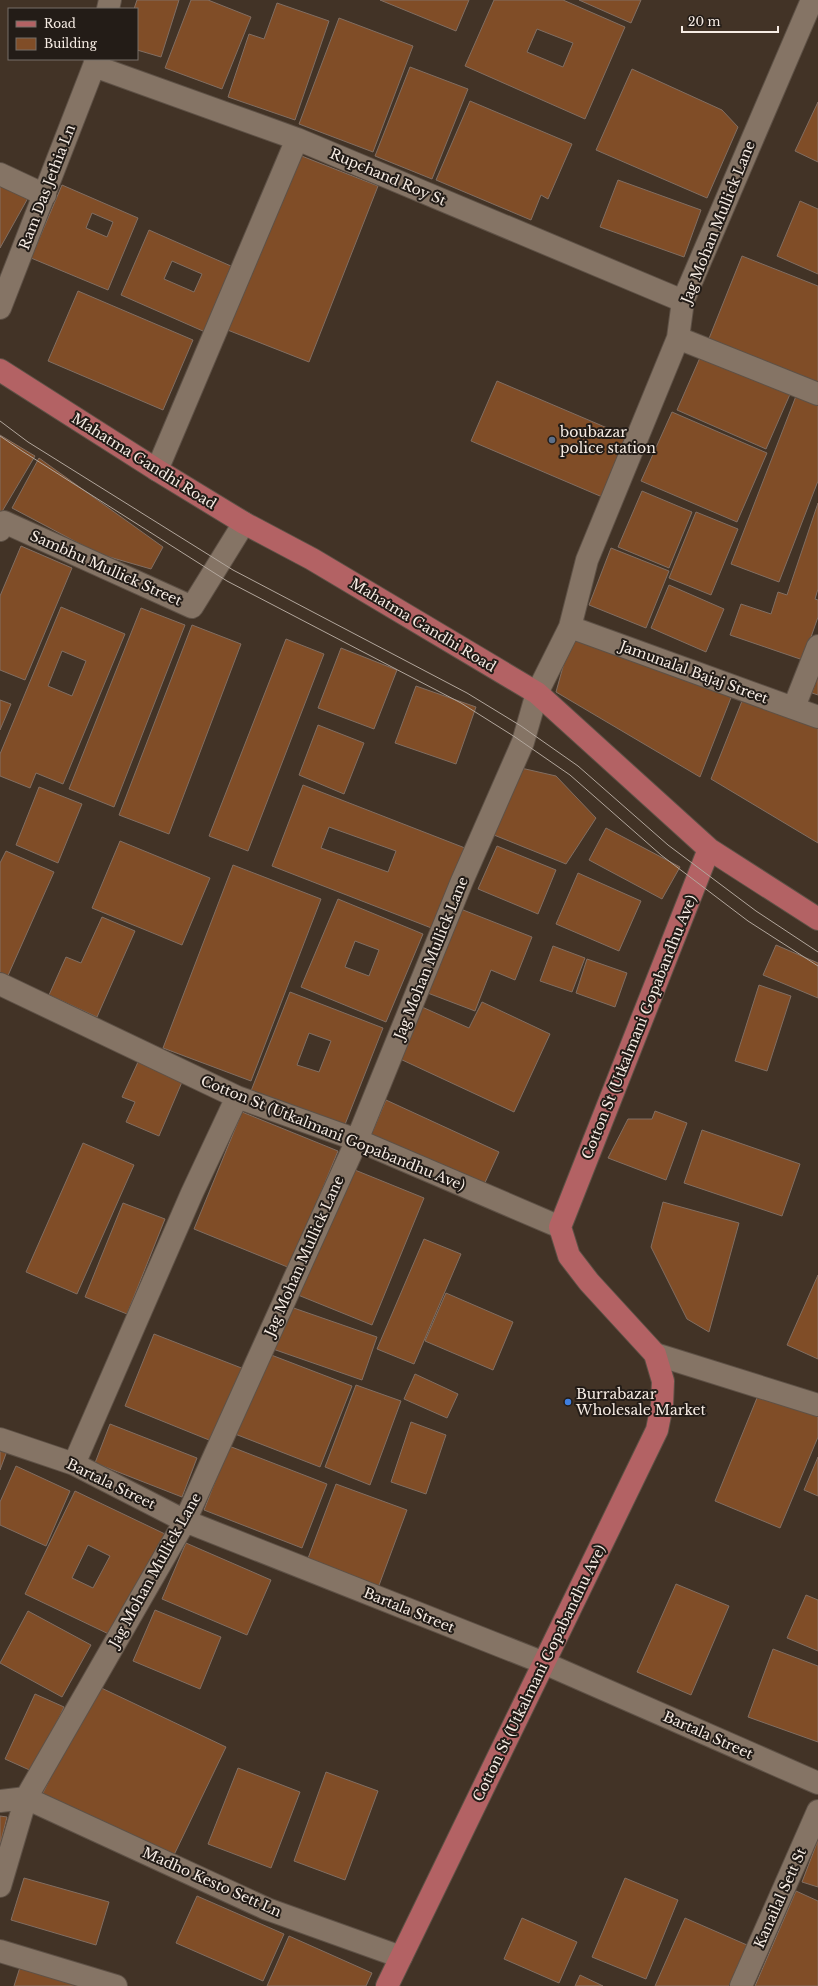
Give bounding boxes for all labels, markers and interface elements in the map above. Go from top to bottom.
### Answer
legend [8,8,138,60]
scale bar [682,8,778,34]
text: 20 m [688,14,720,29]
text: Road [44,16,76,31]
text: Building [44,36,98,51]
street label: Ram Das Jethia Ln [15,122,79,252]
street label: Jag Mohan Mullick Lane [676,138,759,308]
street label: Rupchand Roy St [327,144,449,210]
street label: Mahatma Gandhi Road [68,409,220,513]
place label: boubazar police station [559,423,656,457]
marker: boubazar police station [547,435,557,445]
street label: Sambhu Mullick Street [27,526,185,610]
street label: Mahatma Gandhi Road [347,574,500,676]
street label: Jamunalal Bajaj Street [616,636,771,707]
street label: Jag Mohan Mullick Lane [389,874,472,1044]
street label: Cotton St (Utkalmani Gopabandhu Ave) [578,892,700,1162]
street label: Cotton St (Utkalmani Gopabandhu Ave) [198,1072,468,1194]
street label: Jag Mohan Mullick Lane [260,1173,348,1341]
place label: Burrabazar Wholesale Market [575,1385,707,1419]
marker: Burrabazar Wholesale Market [563,1397,573,1407]
street label: Bartala Street [64,1455,159,1514]
street label: Jag Mohan Mullick Lane [104,1490,205,1652]
street label: Cotton St (Utkalmani Gopabandhu Ave) [469,1542,609,1804]
street label: Bartala Street [361,1584,458,1637]
street label: Bartala Street [660,1707,756,1763]
street label: Madho Kesto Sett Ln [140,1843,285,1921]
street label: Kanailal Sett St [750,1845,810,1951]

